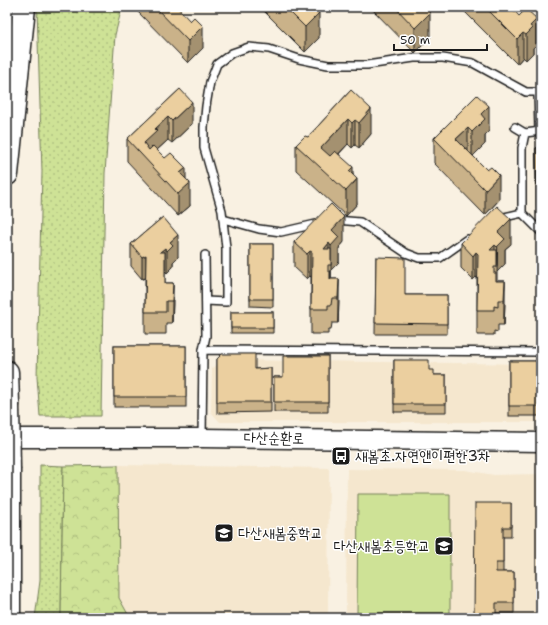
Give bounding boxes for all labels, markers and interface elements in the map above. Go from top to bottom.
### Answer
scale bar [394,26,487,52]
text: 50 m [400,32,430,48]
street label: 다산순환로 [244,427,304,449]
bus stop icon: 새봄초.자연앤이편한3차 [330,445,352,467]
place label: 새봄초.자연앤이편한3차 [355,446,490,466]
school or university icon: 다산새봄중학교 [213,522,235,544]
place label: 다산새봄중학교 [238,523,323,543]
school or university icon: 다산새봄초등학교 [433,535,455,557]
place label: 다산새봄초등학교 [333,536,430,556]

